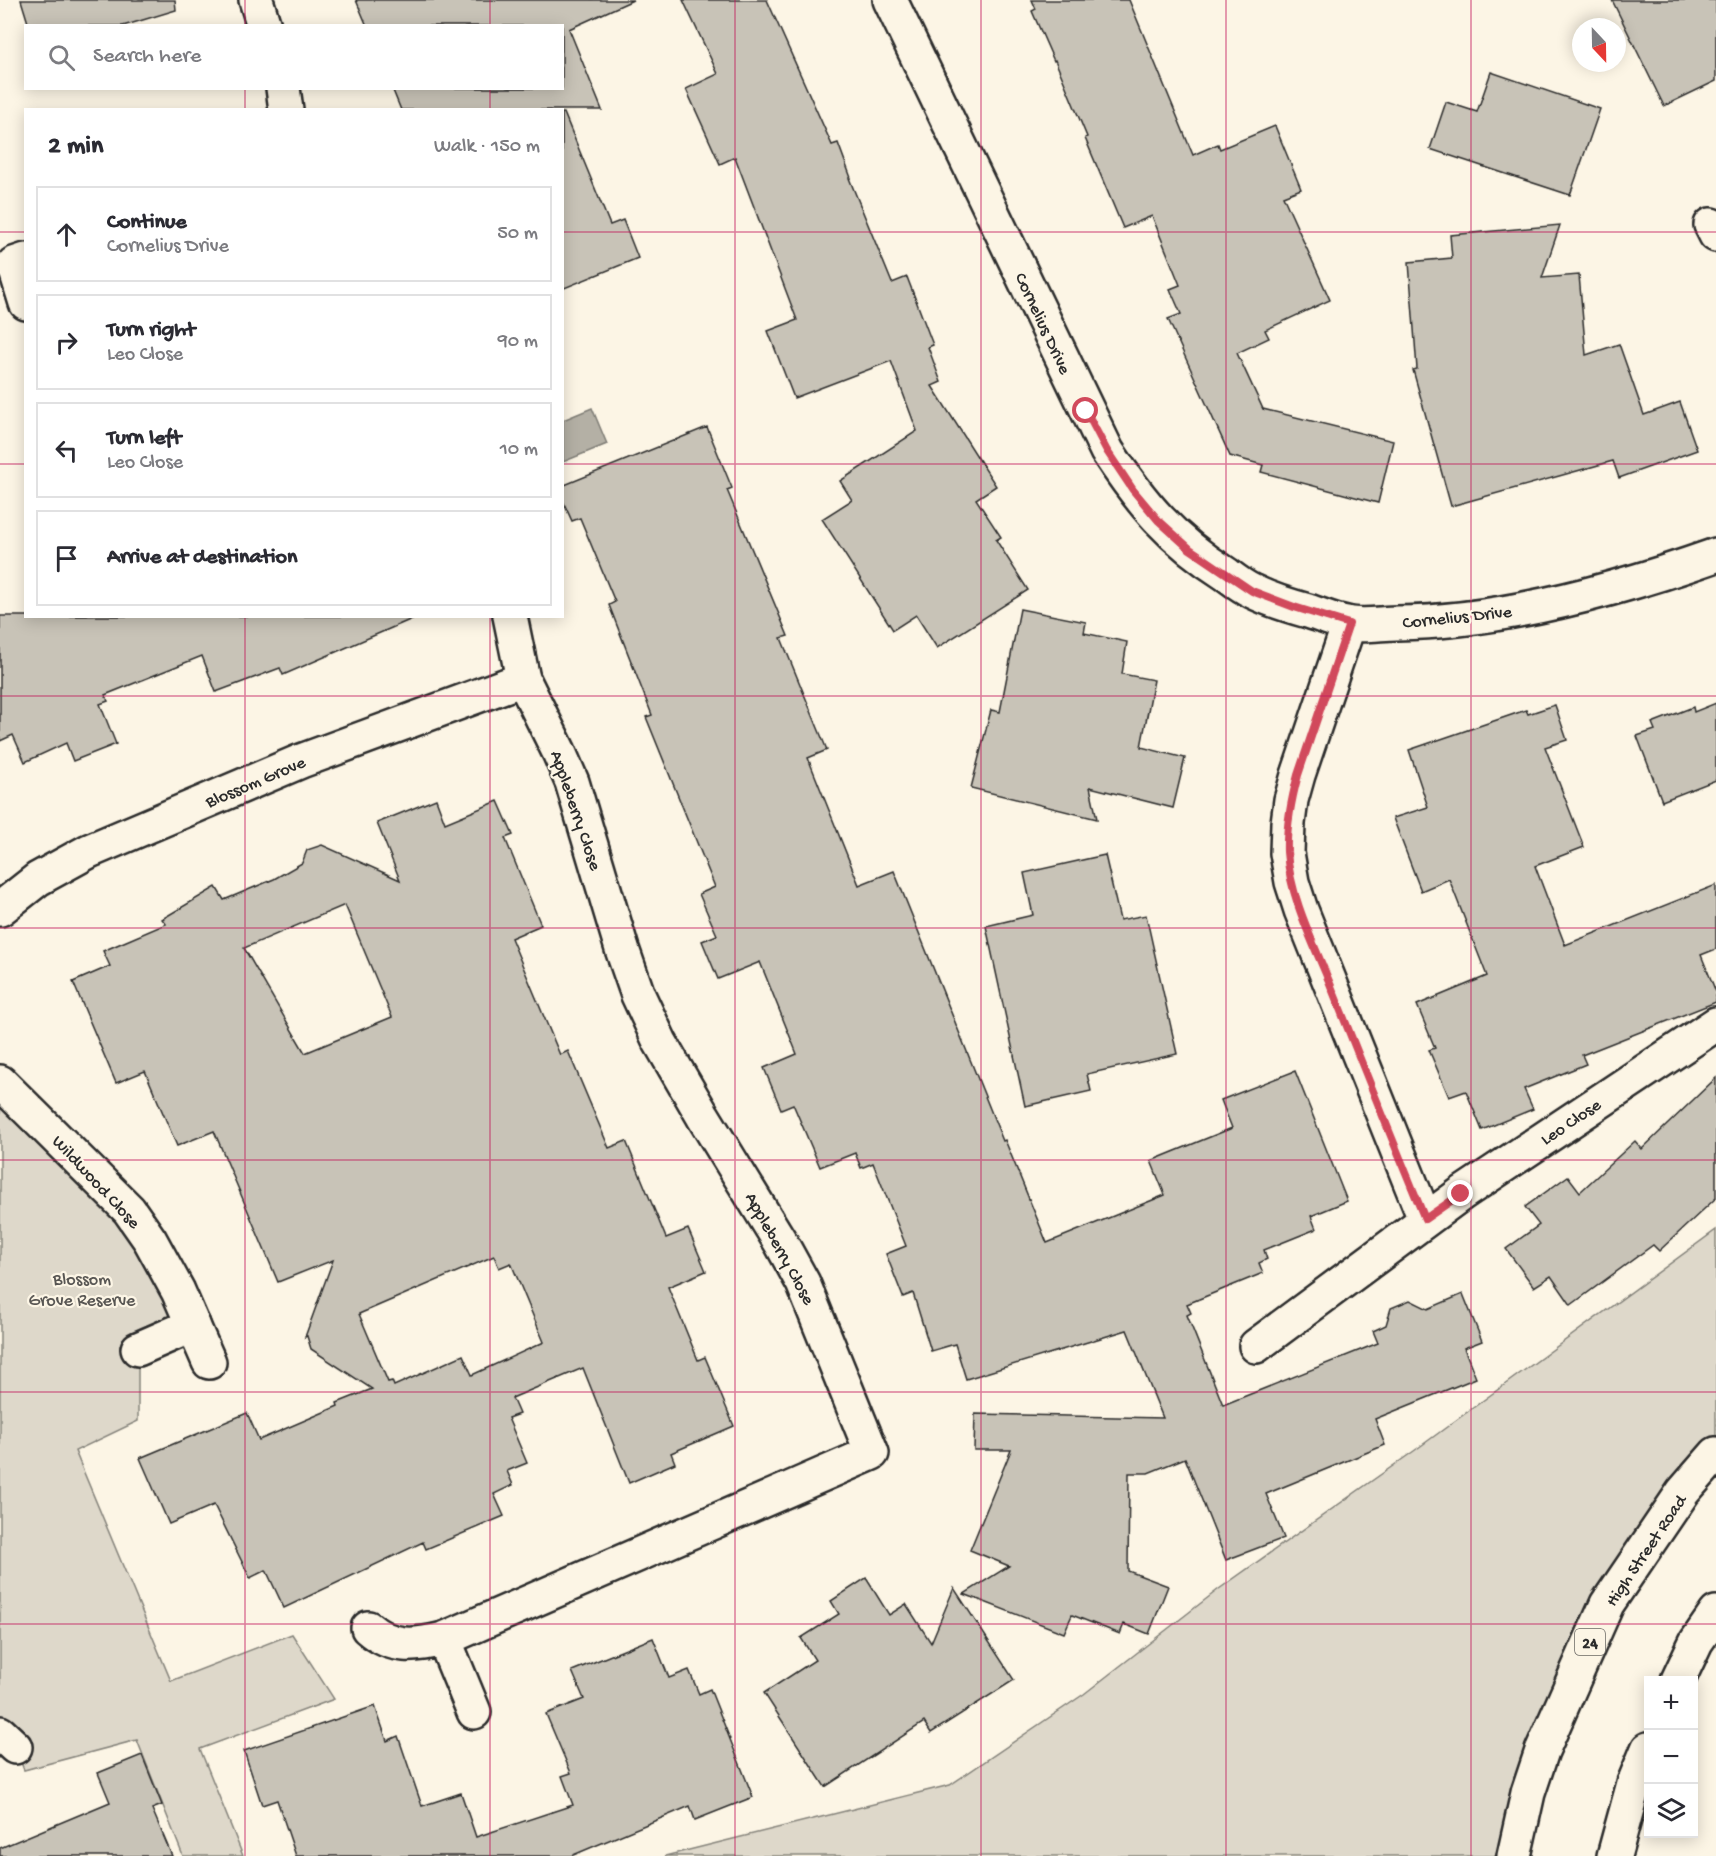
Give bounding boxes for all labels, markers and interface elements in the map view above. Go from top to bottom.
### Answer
north arrow [1572,18,1626,72]
search box [24,24,564,90]
icon: search [45,41,78,74]
text: Search here [93,44,201,70]
text: 2 min [48,132,103,163]
text: Walk · 150 m [434,136,540,159]
text: Continue [107,210,187,236]
icon: ahead [50,218,83,251]
text: 50 m [497,223,538,246]
text: Cornelius Drive [107,236,229,259]
street label: Cornelius Drive [1009,270,1075,379]
text: Turn right [107,318,195,344]
icon: right [50,326,83,359]
text: 90 m [498,331,538,354]
text: Leo Close [107,344,183,367]
route start [1072,397,1098,423]
text: Turn left [107,426,181,452]
icon: left [50,434,83,467]
text: 10 m [500,439,538,462]
text: Leo Close [107,452,183,475]
icon: arrive [50,542,83,575]
text: Arrive at destination [107,545,297,571]
street label: Cornelius Drive [1402,602,1514,635]
street label: Appleberry Close [544,748,605,874]
street label: Blossom Grove [202,753,310,814]
street label: Leo Close [1537,1095,1606,1151]
street label: Wildwood Close [47,1132,144,1234]
route end [1447,1180,1473,1206]
street label: Appleberry Close [739,1189,819,1310]
park label: Blossom Grove Reserve [29,1270,136,1312]
street label: High Street Road [1602,1490,1693,1611]
road number: 24 [1575,1629,1605,1655]
map controls [1644,1676,1698,1838]
button: + [1644,1676,1698,1730]
button: − [1644,1730,1698,1784]
button: layers [1644,1784,1698,1838]

